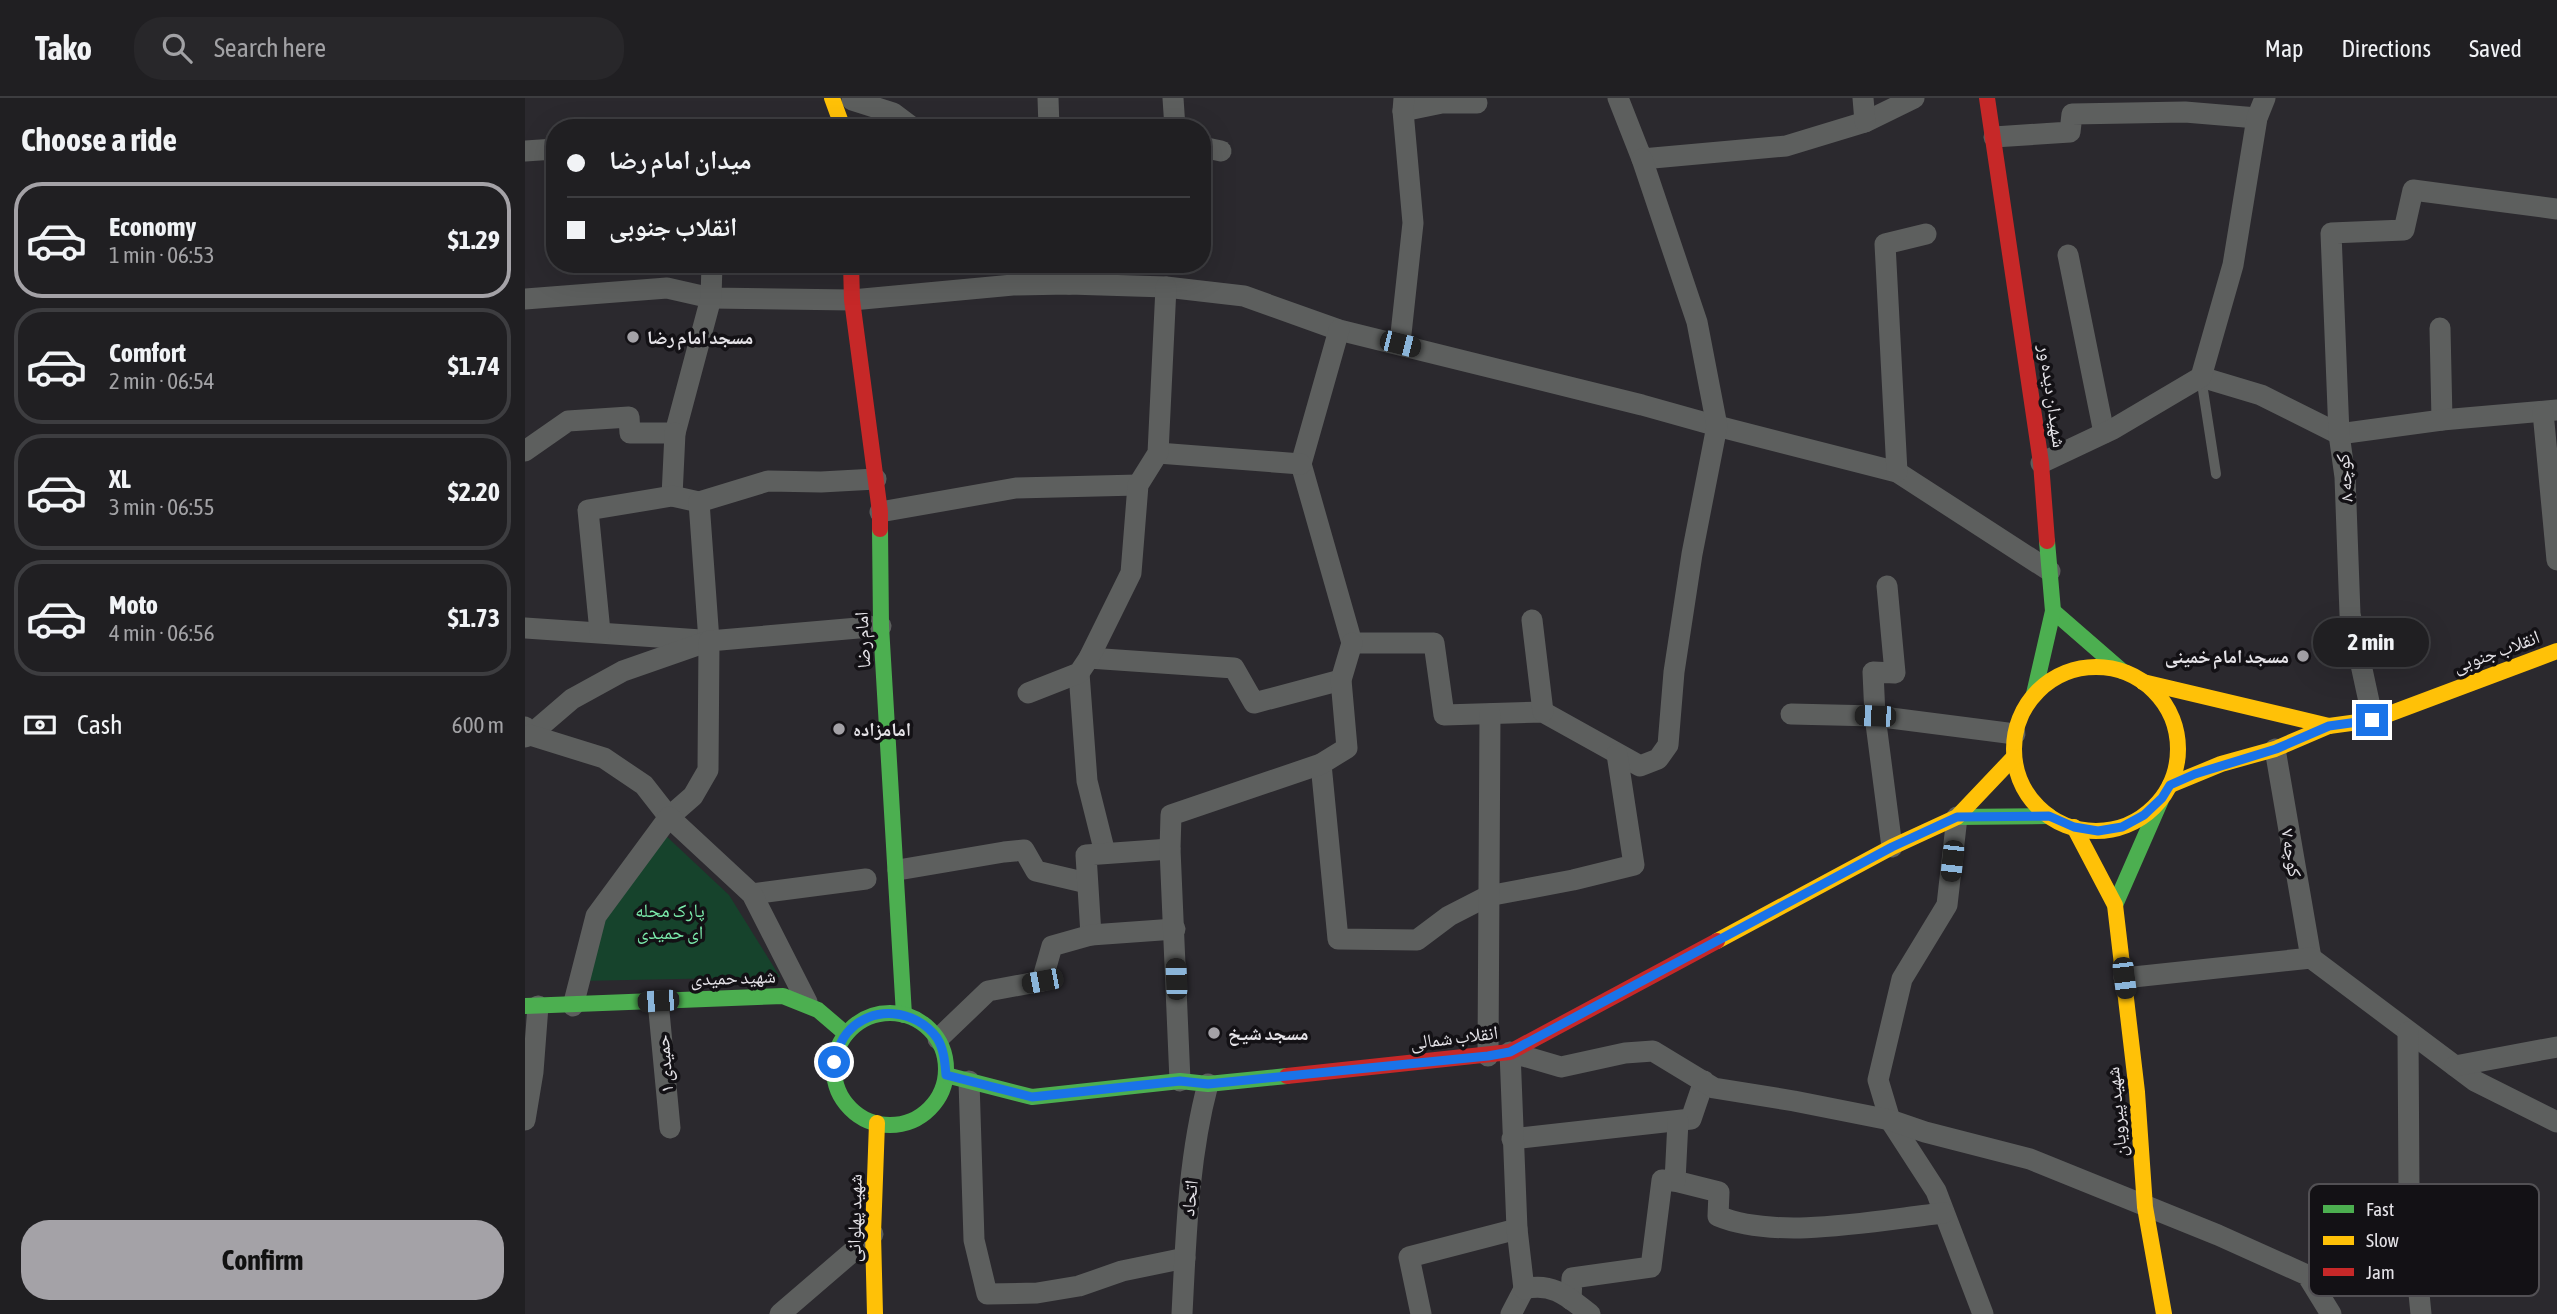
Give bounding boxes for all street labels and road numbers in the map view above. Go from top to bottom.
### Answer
street label: شهیدان دیده ور [2034,342,2071,449]
street label: کوچه ۸ [2331,453,2358,503]
street label: امام رضا [850,611,877,669]
street label: انقلاب جنوبی [2450,625,2543,678]
street label: کوچه ۷ [2276,827,2307,879]
street label: شهید حمیدی [690,965,776,990]
street label: انقلاب شمالی [1409,1021,1499,1054]
street label: حمیدی ۱ [650,1034,679,1094]
street label: شهید پیرویان [2101,1066,2132,1158]
street label: شهید پهلوانی [842,1174,867,1262]
street label: اتحاد [1176,1179,1202,1217]

